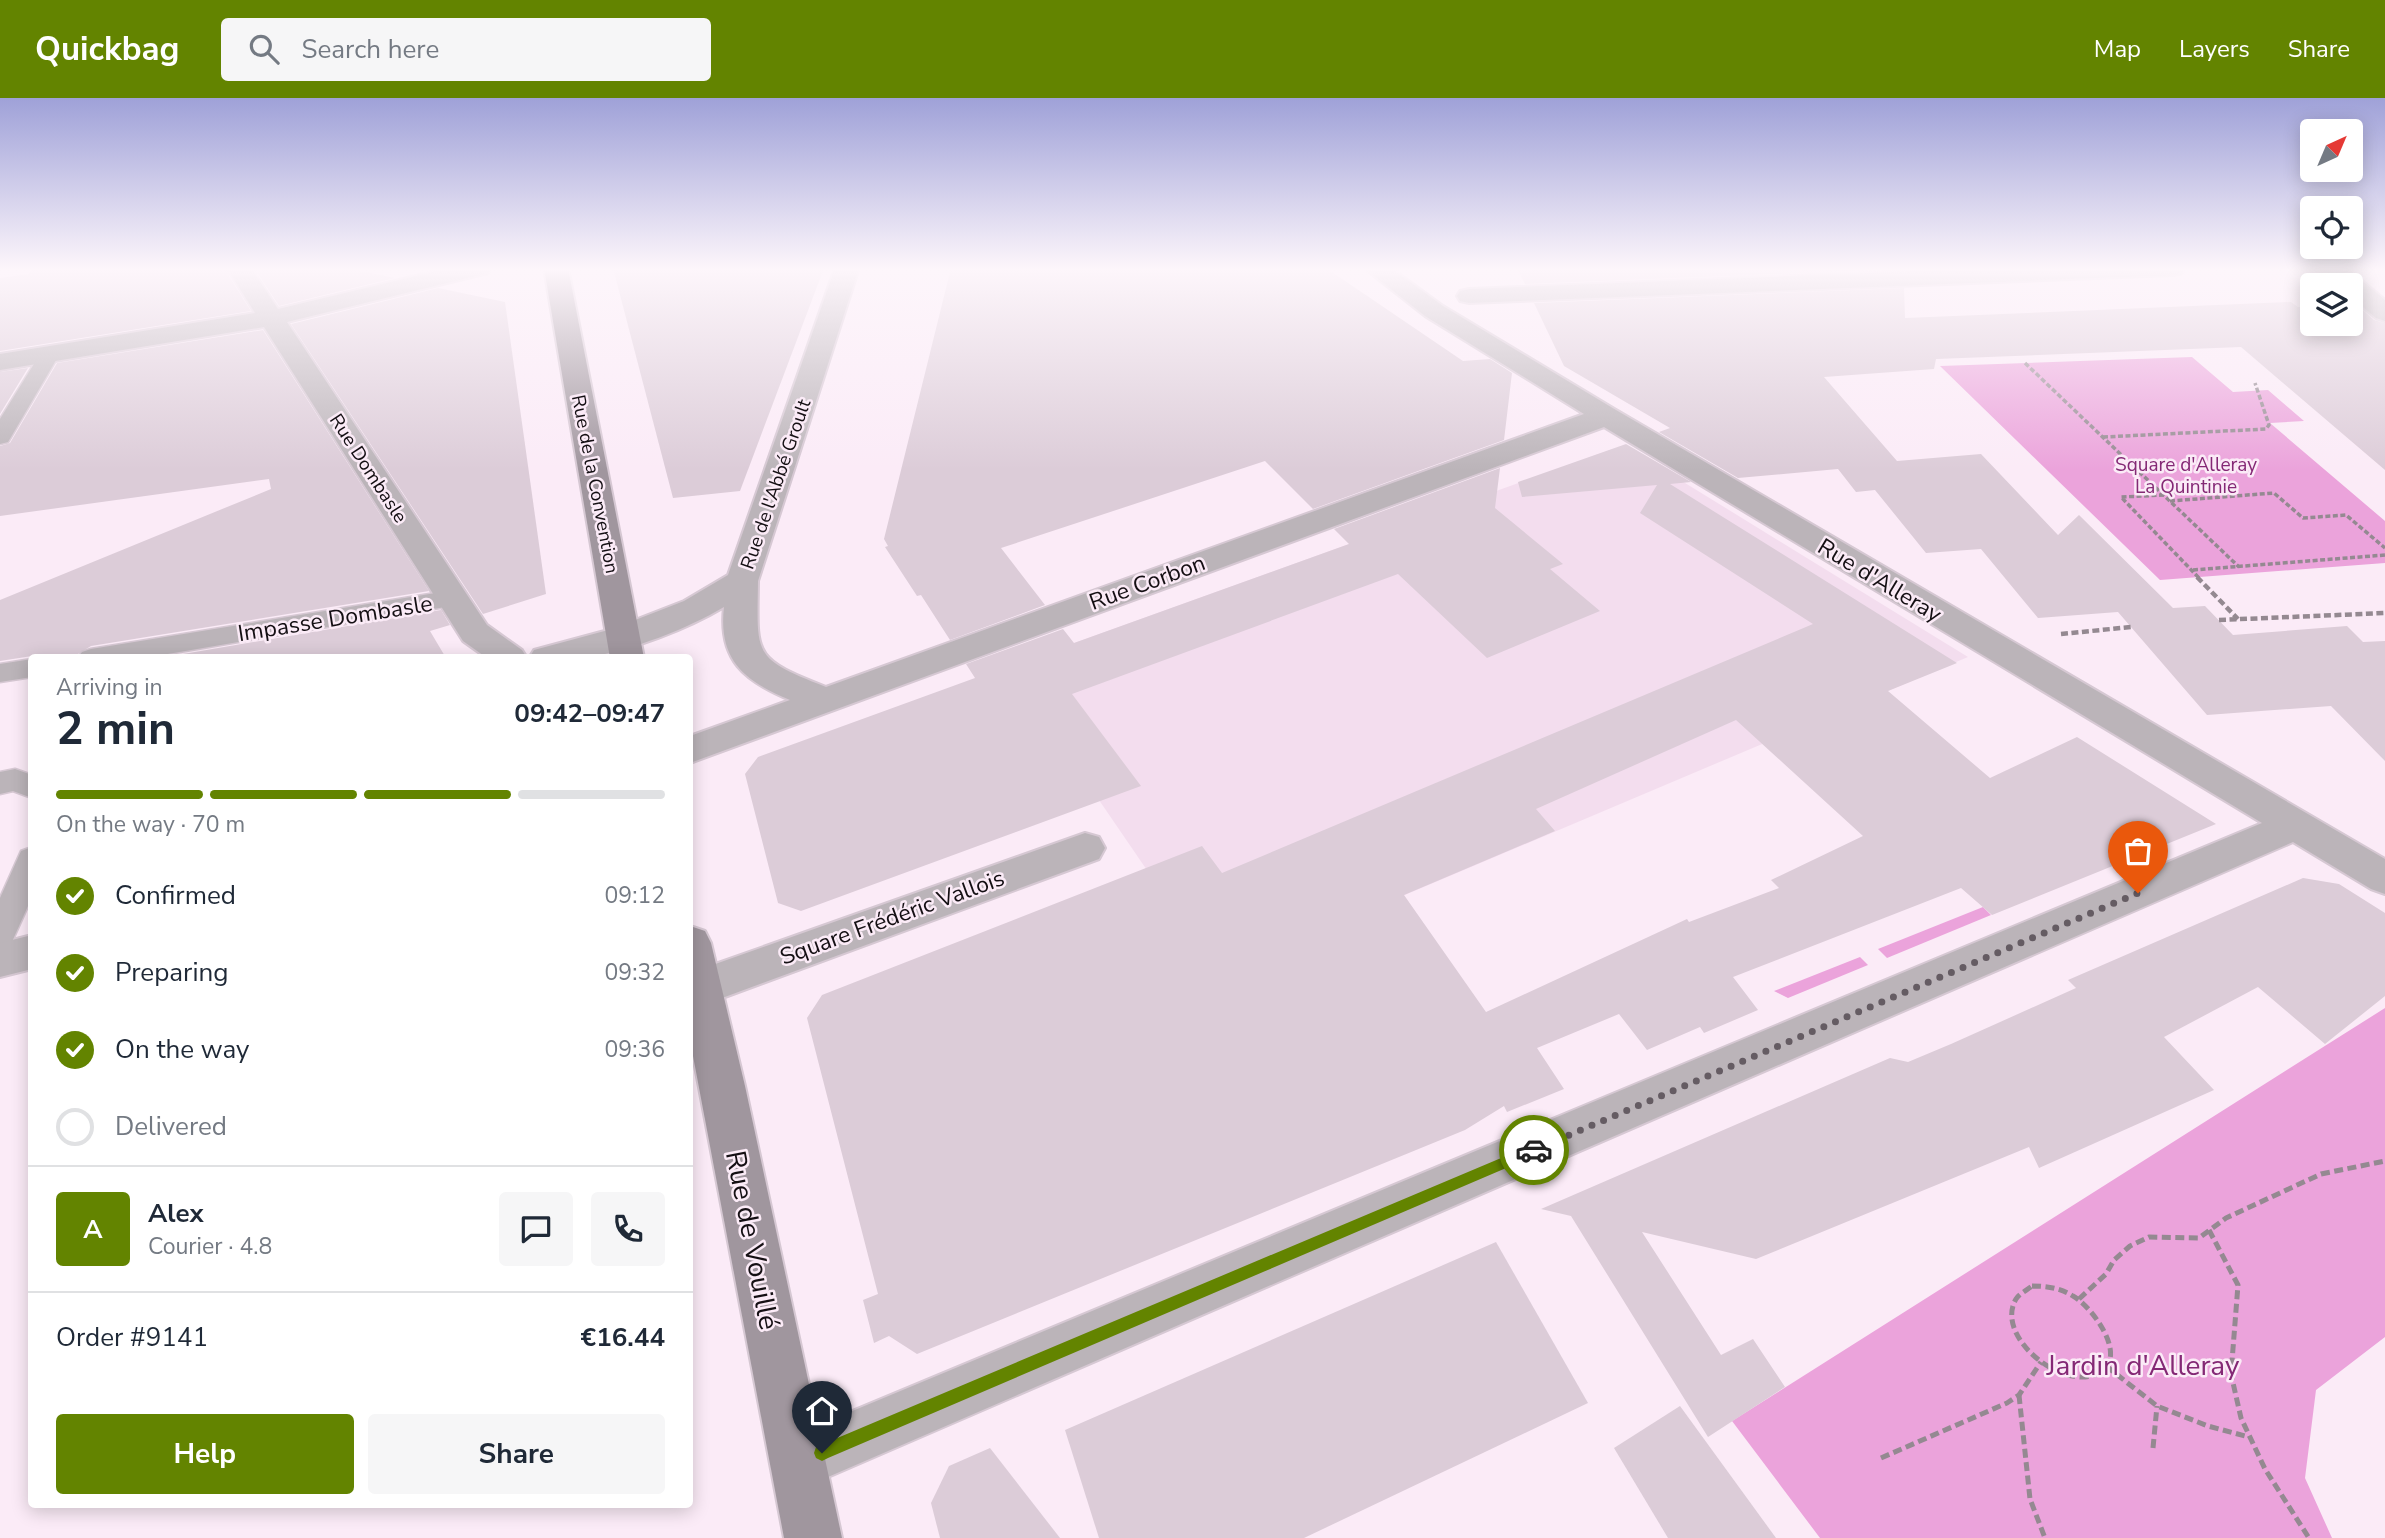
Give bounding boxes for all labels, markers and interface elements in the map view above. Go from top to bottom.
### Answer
search box [221,18,711,81]
text: Quickbag [35,27,179,72]
icon: search [245,30,283,68]
text: Search here [301,32,439,67]
text: Map [2094,33,2141,65]
text: Layers [2179,33,2250,65]
text: Share [2288,33,2350,65]
north arrow [2300,119,2362,182]
map controls [2300,119,2363,336]
button: locate [2300,196,2363,259]
button: layers [2300,273,2363,336]
street label: Rue de la Convention [565,393,625,576]
street label: Rue de l'Abbé Groult [735,395,817,573]
street label: Rue Dombasle [323,409,413,528]
park label: Square d'Alleray La Quintinie [2115,452,2257,500]
street label: Rue d'Alleray [1812,531,1948,630]
street label: Rue Corbon [1085,547,1210,618]
street label: Impasse Dombasle [236,588,435,649]
text: Arriving in [56,672,163,703]
text: 09:42–09:47 [514,696,665,731]
text: 2 min [56,697,175,760]
text: On the way · 70 m [56,809,245,840]
pin [2108,821,2168,893]
icon: bag [2119,832,2157,870]
street label: Square Frédéric Vallois [776,862,1009,973]
icon: check [56,877,94,915]
text: Confirmed [115,878,236,913]
text: 09:12 [605,880,665,911]
icon: check [56,954,94,992]
text: Preparing [115,955,228,990]
text: 09:32 [605,957,665,988]
icon: check [56,1031,94,1069]
text: On the way [115,1032,249,1067]
text: 09:36 [605,1034,665,1065]
text: Delivered [115,1109,227,1144]
courier [1499,1115,1569,1185]
icon: car [1515,1131,1553,1169]
street label: Rue de Vouillé [716,1147,788,1333]
button: chat [499,1192,573,1266]
button: phone [591,1192,665,1266]
text: Alex [148,1196,204,1231]
text: A [83,1212,103,1247]
text: Courier · 4.8 [148,1231,272,1262]
text: Order #9141 [56,1320,208,1355]
text: €16.44 [581,1320,665,1355]
park label: Jardin d'Alleray [2046,1347,2240,1385]
pin [792,1381,852,1453]
icon: home [803,1392,841,1430]
button: Help [56,1414,354,1494]
button: Share [368,1414,665,1494]

